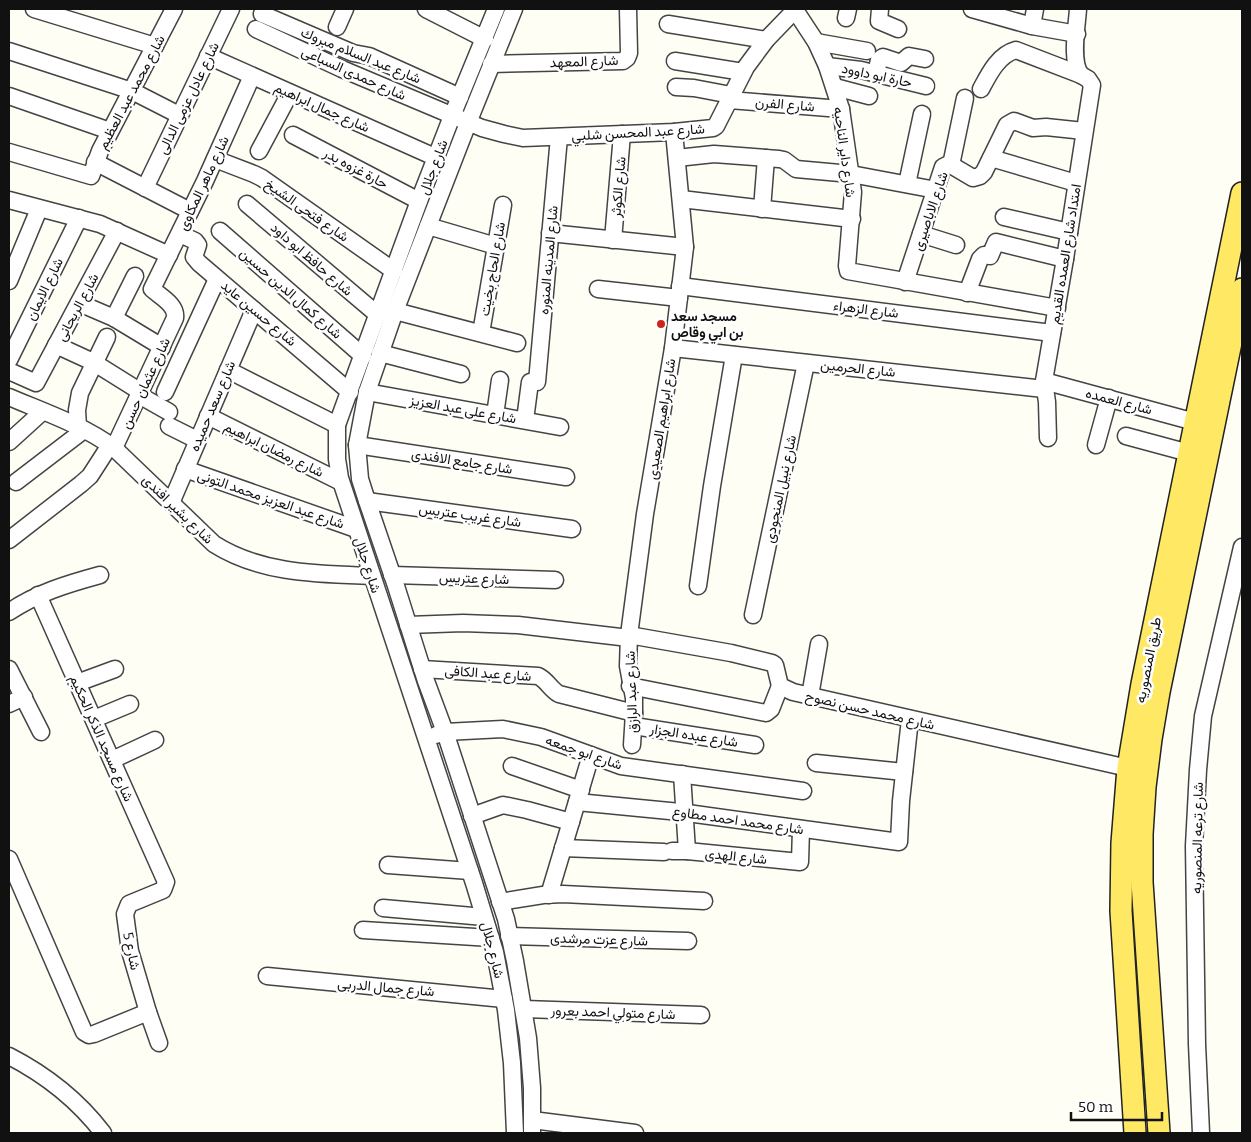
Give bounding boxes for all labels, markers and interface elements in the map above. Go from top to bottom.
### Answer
street label: شارع عبد السلام مبروك [297,24,423,89]
street label: شارع محمد عبد العظيم [94,32,171,153]
street label: شارع عادل عزمى الدالى [154,39,225,158]
street label: شارع حمدى السباعى [298,43,409,106]
street label: شارع المعهد [549,52,619,73]
street label: حارة ابو داوود [840,60,914,91]
street label: شارع جمال ابراهيم [271,79,372,138]
street label: شارع الفرن [754,93,815,118]
street label: شارع داير الناحيه [828,106,859,199]
street label: شارع عبد المحسن شلبي [571,121,705,147]
street label: شارع ماهر المكاوى [174,133,235,234]
street label: شارع جلال [415,137,454,198]
street label: حارة غزوه بدر [320,144,391,192]
street label: شارع الكوثر [607,156,632,220]
street label: شارع الاباصيرى [909,169,954,254]
street label: شارع فتحى الشيخ [260,175,352,247]
street label: امتداد شارع العمده القديم [1046,183,1087,326]
street label: شارع المدينه المنوره [535,205,564,315]
street label: شارع حافظ ابو داود [266,219,356,301]
street label: شارع الحاج بخيت [476,221,511,318]
street label: شارع كمال الدين حسين [235,244,345,344]
street label: شارع الايمان [22,255,69,324]
street label: شارع الريحانى [52,270,104,345]
street label: شارع حسين عايد [216,277,300,351]
street label: شارع الزهراء [832,297,900,324]
place label: مسجد سعد بن ابي وقاص [671,308,744,344]
marker: مسجد سعد بن ابي وقاص [655,318,667,330]
street label: شارع عثمان حسن [117,335,176,432]
street label: شارع الحرمين [819,356,896,383]
street label: شارع ابراهيم الصعيدى [644,357,681,481]
street label: شارع سعد حميده [186,358,241,455]
street label: شارع العمده [1083,384,1154,420]
street label: شارع على عبد العزيز [407,392,518,429]
street label: شارع رمضان ابراهيم [220,418,326,483]
street label: شارع نبيل المنجودى [761,434,802,545]
street label: شارع جامع الافندى [410,445,514,480]
street label: شارع عبد العزيز محمد التونى [195,466,346,534]
street label: شارع بشير افندى [137,471,217,549]
street label: شارع غريب عتريس [417,500,522,533]
street label: شارع جلال [349,535,385,596]
street label: شارع عتريس [438,569,509,590]
street label: طريق المنصوريه [1132,616,1165,705]
street label: شارع عبد الرازق [622,650,643,733]
street label: شارع عبد الكافى [444,662,532,687]
street label: شارع مسجد الذكر الحكيم [64,672,137,805]
street label: شارع محمد حسن نصوح [803,687,936,736]
street label: شارع عبده الجزار [647,720,739,753]
street label: شارع ابو جمعه [543,731,624,775]
street label: شارع ترعه المنصوريه [1188,782,1209,894]
street label: شارع محمد احمد مطاوع [671,803,805,840]
street label: شارع الهدى [704,845,768,870]
street label: شارع جلال [475,920,508,981]
street label: شارع عزت مرشدى [550,929,648,952]
street label: شارع 5 [117,931,144,972]
street label: شارع جمال الدربى [336,975,435,1002]
street label: شارع متولي احمد بعرور [549,1002,676,1026]
scale bar [1071,1090,1162,1122]
text: 50 m [1078,1098,1114,1116]

